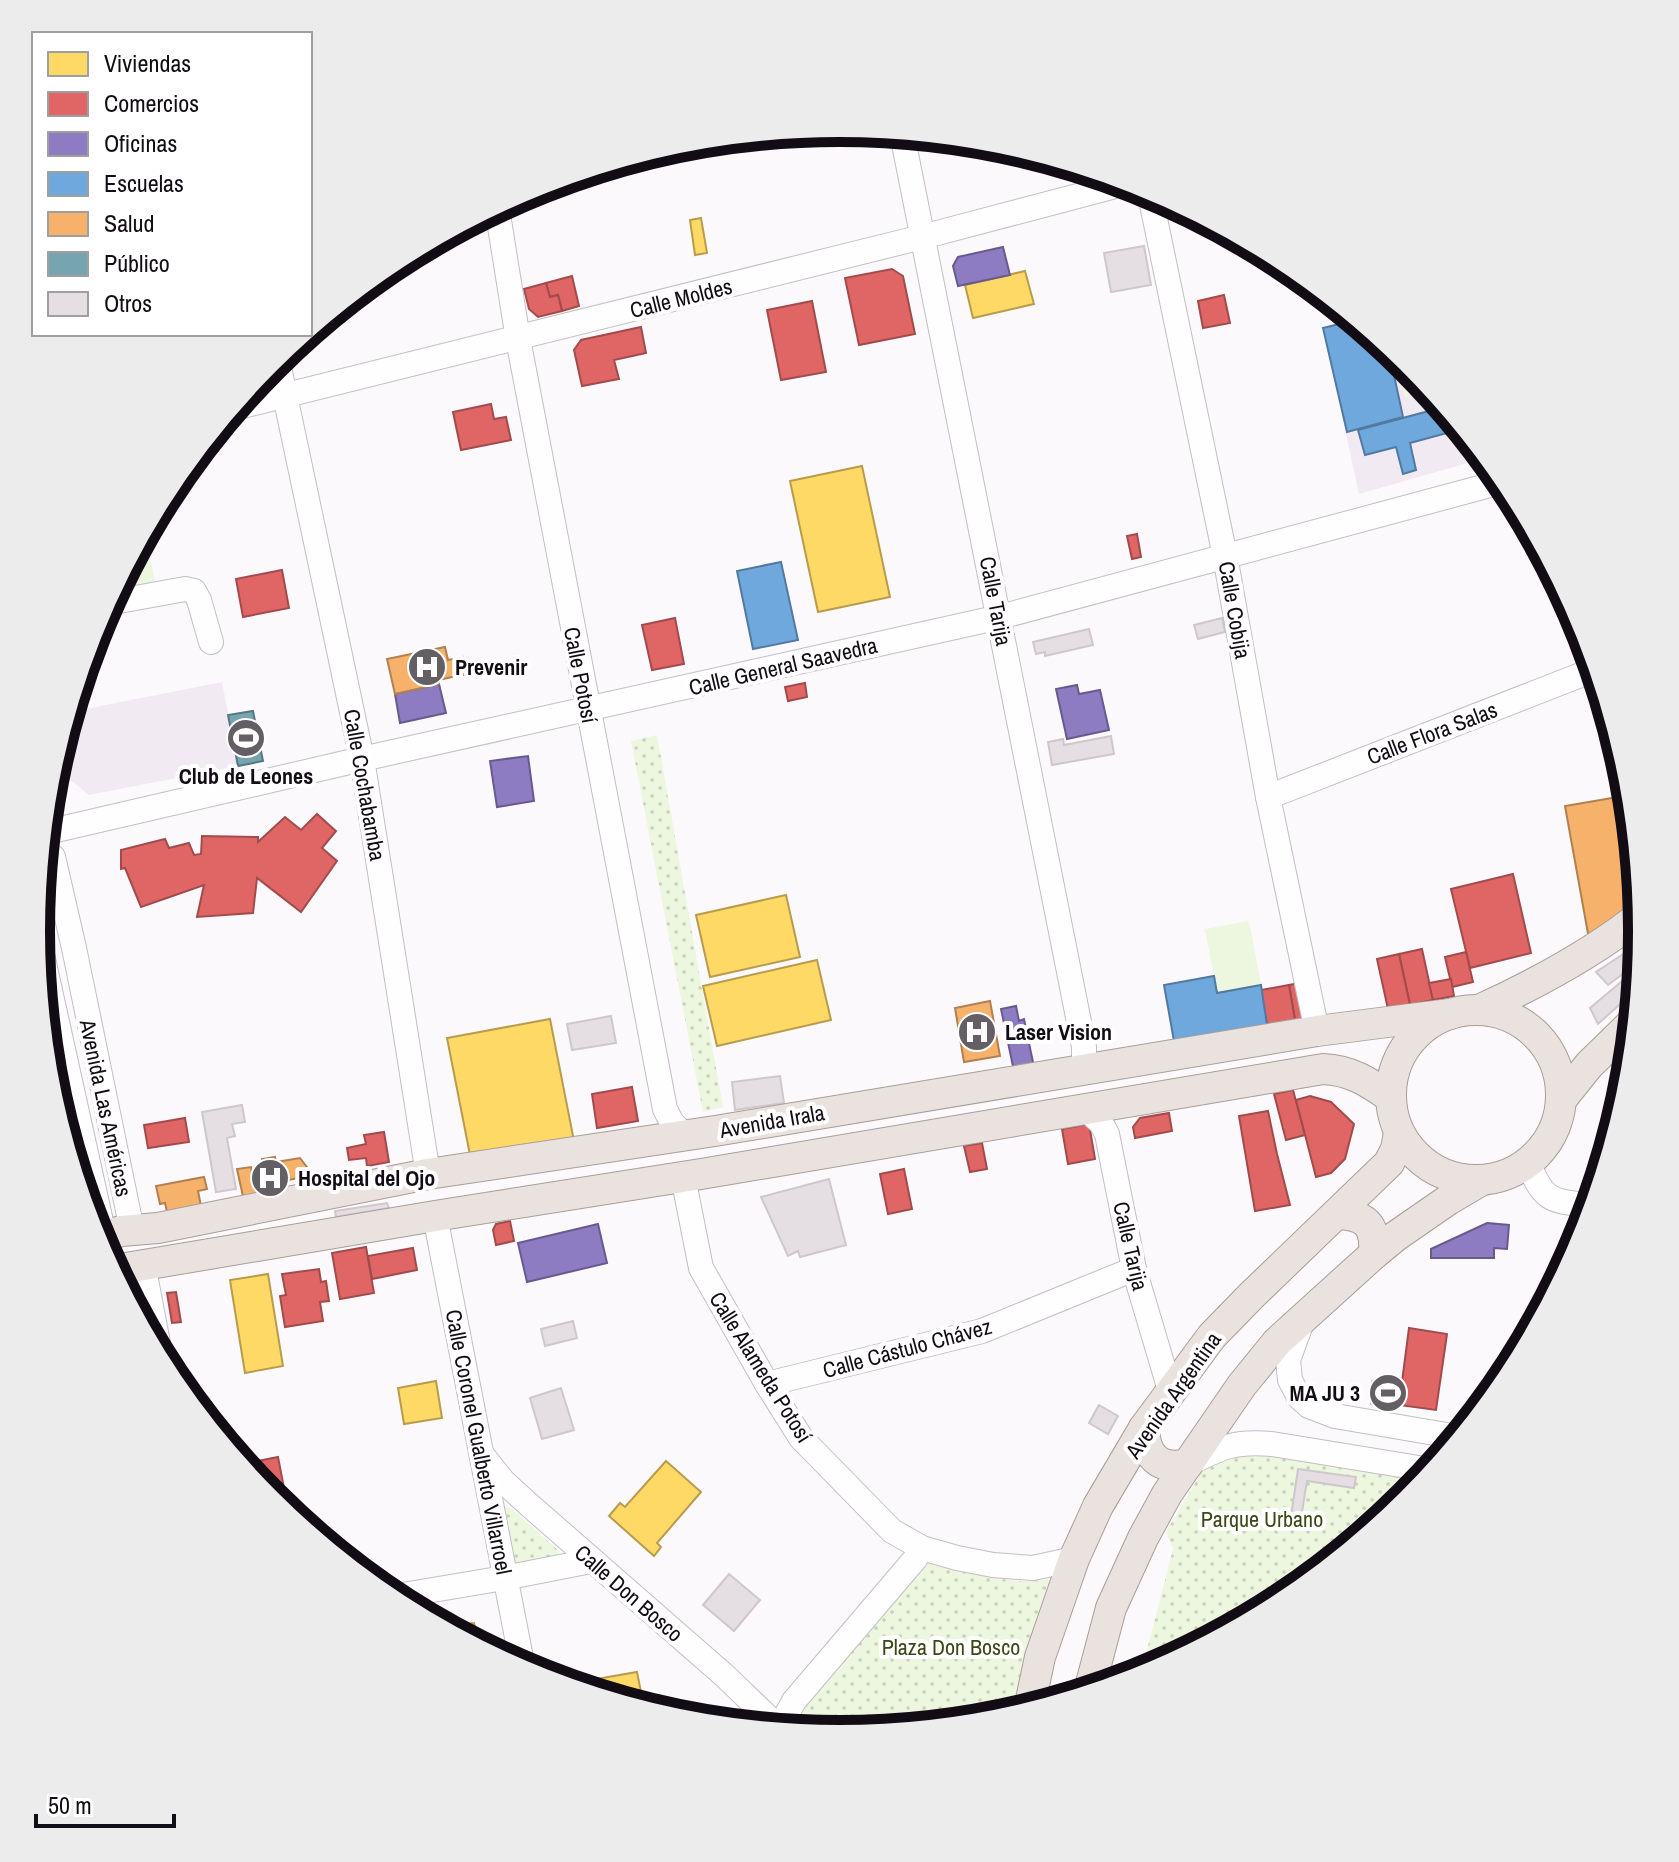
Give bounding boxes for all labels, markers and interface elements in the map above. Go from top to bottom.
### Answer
legend [32,32,312,336]
text: Viviendas [104,47,191,79]
text: Comercios [104,87,199,119]
text: Oficinas [104,127,177,159]
text: Escuelas [104,167,184,199]
text: Salud [104,207,154,239]
text: Público [104,247,170,279]
street label: Calle Moldes [627,271,735,325]
text: Otros [104,287,152,319]
street label: Calle Tarija [973,554,1019,648]
street label: Calle Cobija [1212,559,1258,661]
street label: Calle Potosí [557,624,605,727]
street label: Calle General Saavedra [686,630,880,702]
hospital icon: Prevenir [406,646,448,688]
place label: Prevenir [455,652,527,682]
street label: Calle Flora Salas [1363,694,1501,772]
street label: Calle Cochabamba [337,707,393,863]
sports icon: Club de Leones [225,717,267,759]
place label: Club de Leones [179,761,313,791]
hospital icon: Laser Vision [956,1011,998,1053]
street label: Avenida Las Américas [72,1016,139,1199]
place label: Laser Vision [1005,1017,1112,1047]
street label: Avenida Irala [716,1097,827,1145]
hospital icon: Hospital del Ojo [249,1157,291,1199]
place label: Hospital del Ojo [298,1163,435,1193]
street label: Calle Tarija [1106,1199,1156,1293]
street label: Calle Alameda Potosí [703,1286,820,1449]
street label: Calle Coronel Gualberto Villarroel [439,1307,519,1577]
street label: Calle Cástulo Chávez [819,1311,995,1385]
street label: Avenida Argentina [1118,1326,1228,1465]
sports icon: MA JU 3 [1367,1372,1409,1414]
place label: MA JU 3 [1289,1378,1360,1408]
park label: Parque Urbano [1201,1504,1323,1534]
street label: Calle Don Bosco [568,1538,690,1648]
park label: Plaza Don Bosco [882,1632,1020,1662]
scale bar [36,1778,174,1828]
text: 50 m [48,1789,92,1821]

